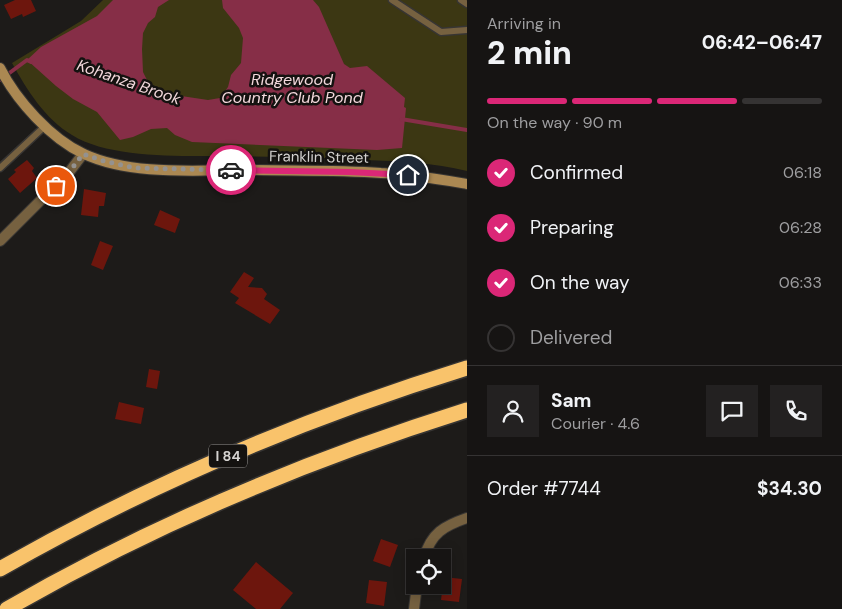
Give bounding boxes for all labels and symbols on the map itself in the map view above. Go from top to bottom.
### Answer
water label: Kohanza Brook [74,54,185,110]
water label: Ridgewood Country Club Pond [221,69,364,108]
courier [206,145,256,195]
street label: Franklin Street [269,146,369,168]
pin [387,154,429,196]
pin [35,165,77,207]
road number: I 84 [209,444,247,468]

